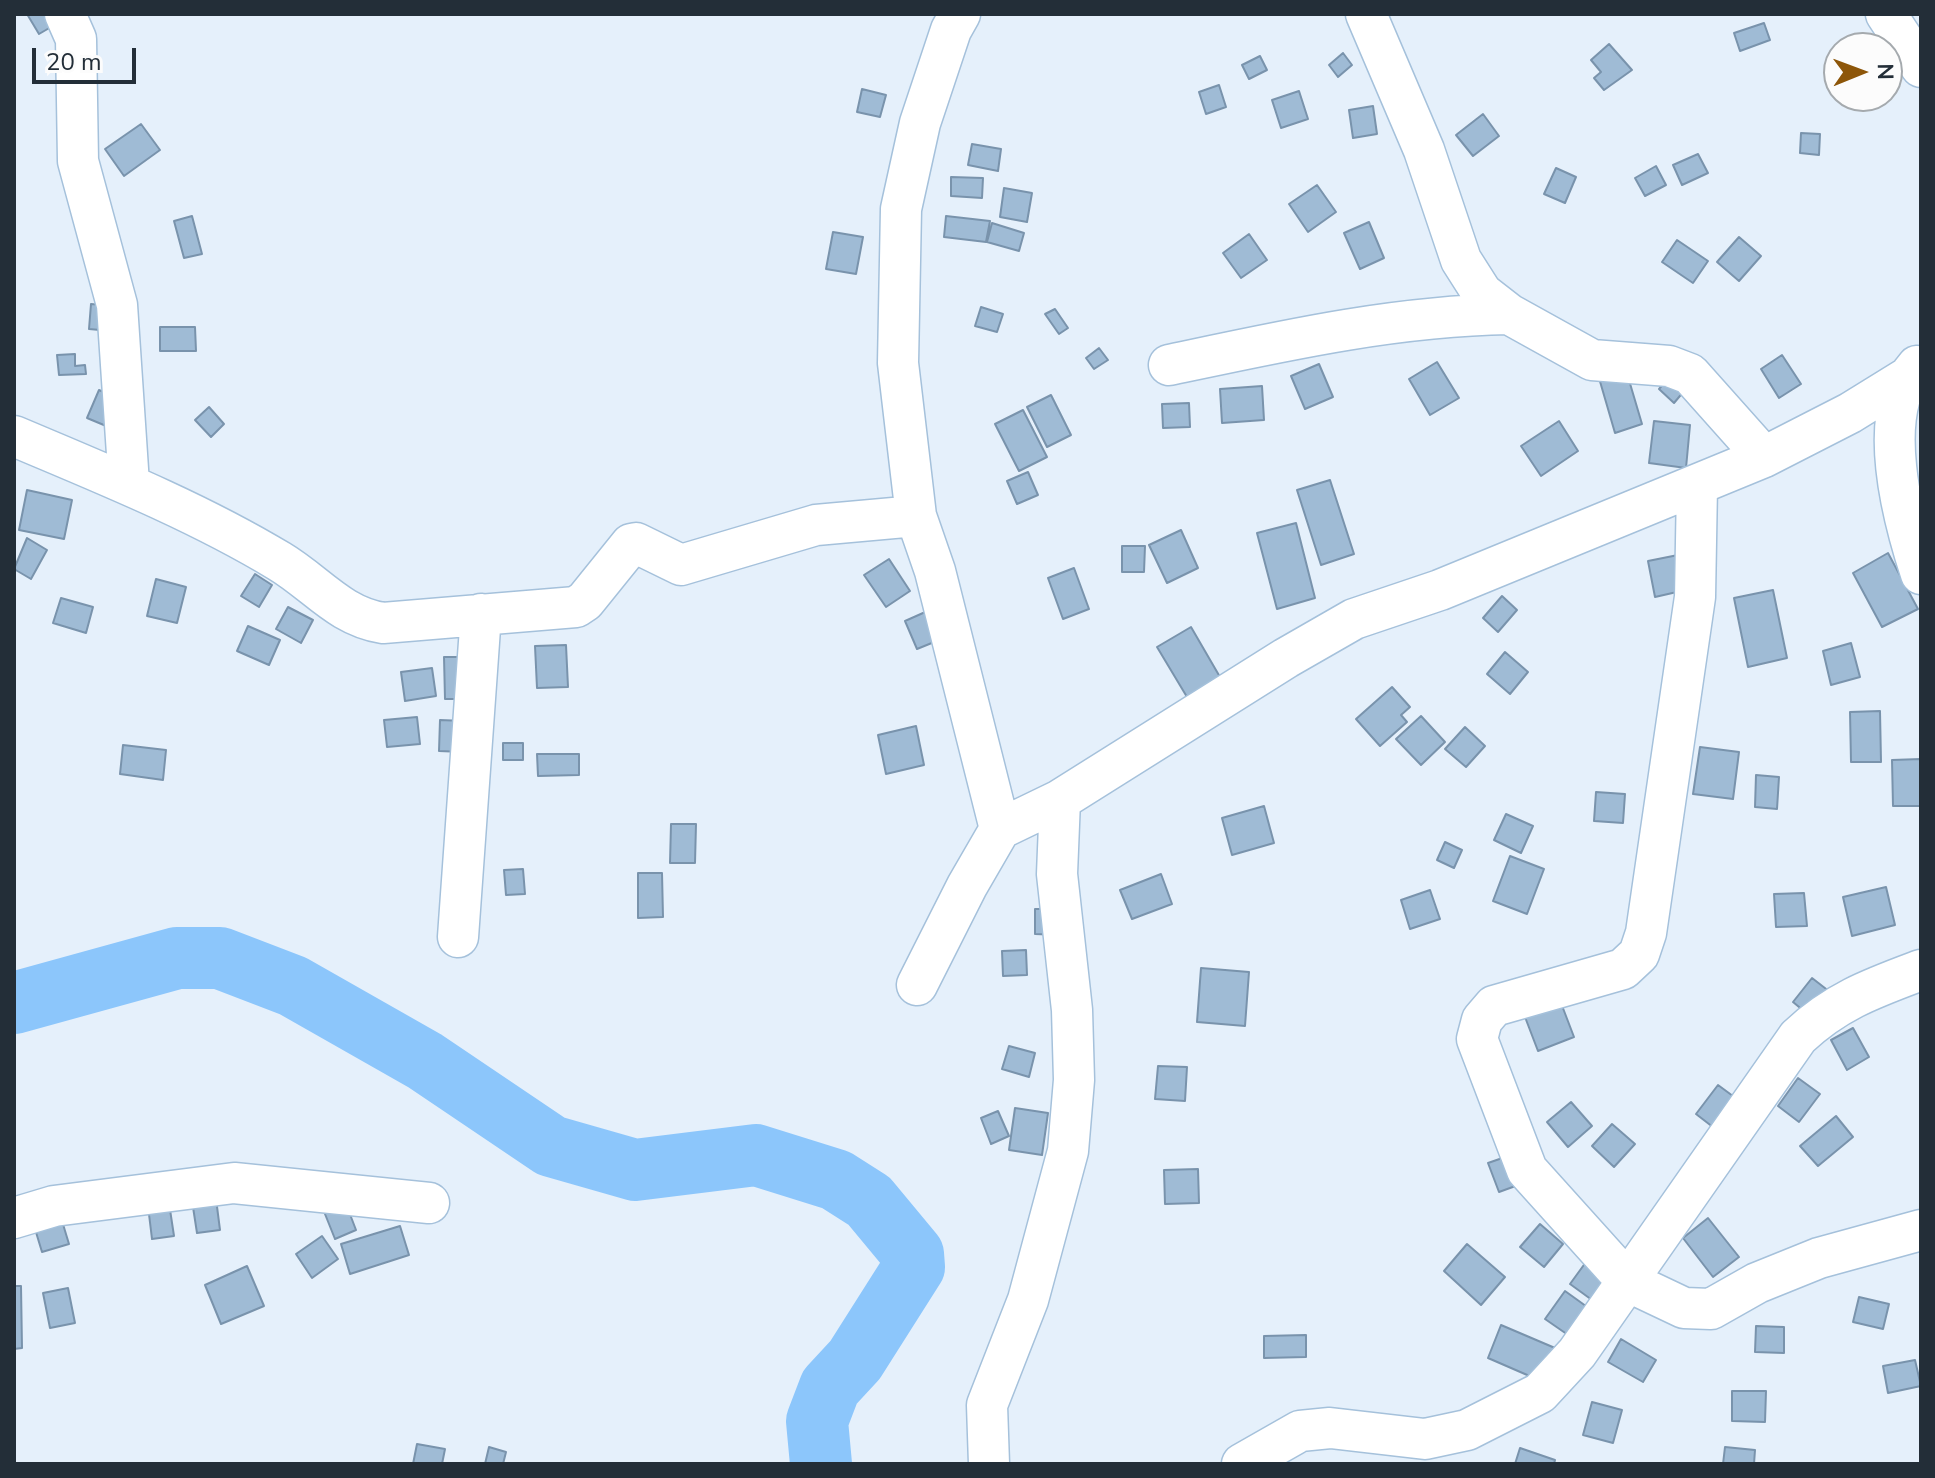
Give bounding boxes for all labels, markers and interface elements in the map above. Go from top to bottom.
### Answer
scale bar [36,32,140,82]
north arrow [1823,32,1903,112]
text: 20 m [46,46,102,78]
text: N [1870,63,1900,80]

